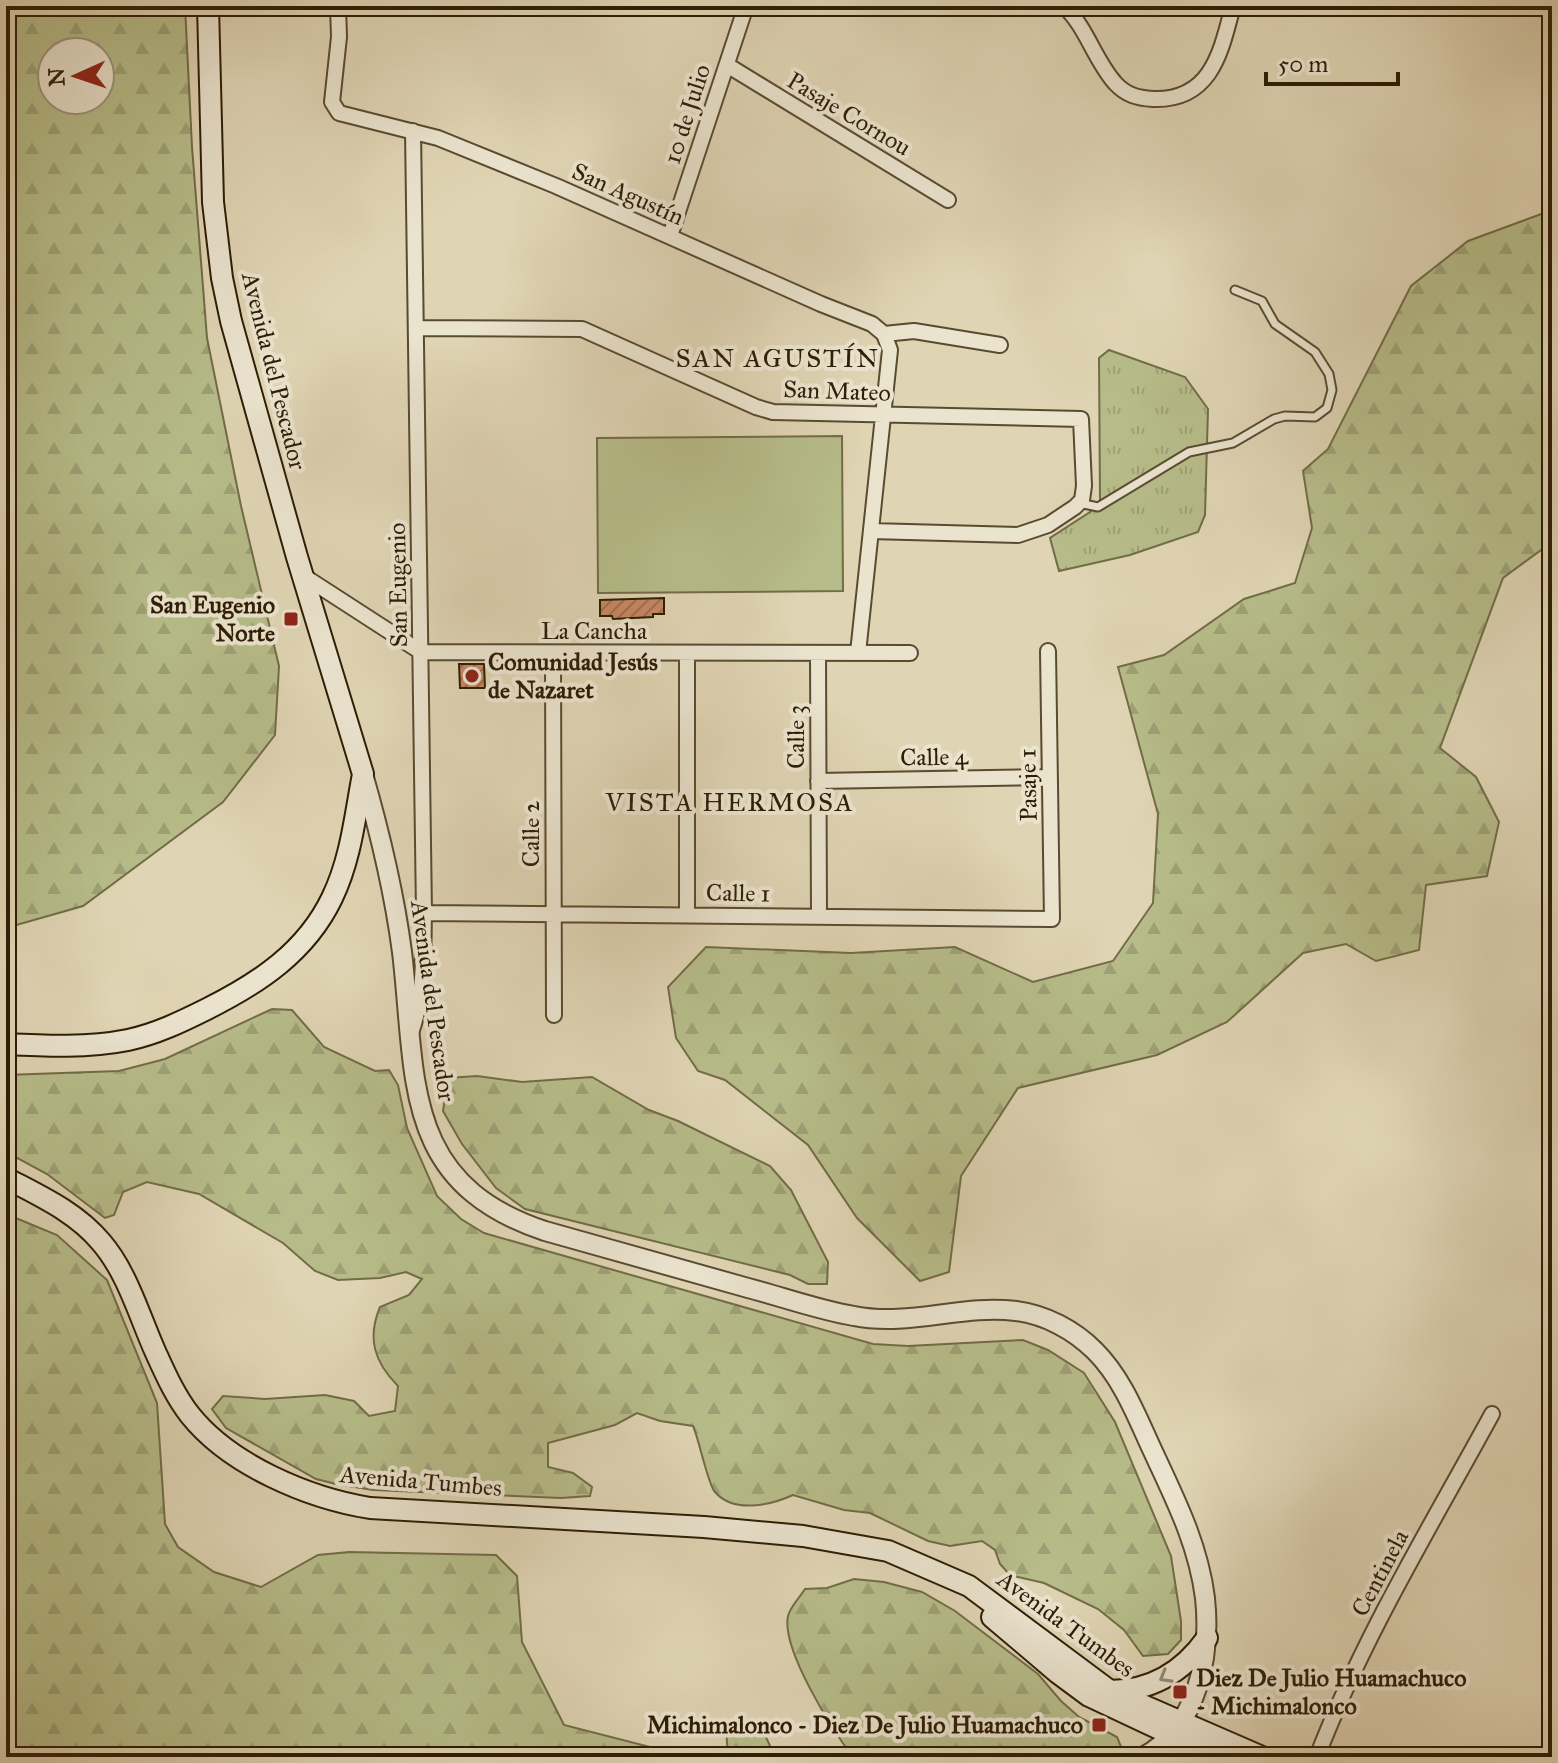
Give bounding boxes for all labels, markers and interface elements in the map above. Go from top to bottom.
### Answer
north arrow [36,36,116,116]
scale bar [1266,36,1398,86]
text: 50 m [1278,49,1328,79]
street label: 10 de Julio [657,60,717,168]
street label: Pasaje Cornou [782,65,916,163]
text: N [43,67,70,87]
street label: San Agustín [567,156,689,232]
street label: Avenida del Pescador [235,268,313,473]
district label: SAN AGUSTÍN [676,342,880,374]
street label: San Mateo [783,374,891,408]
street label: San Eugenio [382,522,414,648]
place label: San Eugenio Norte [150,590,275,648]
marker: San Eugenio Norte [282,610,300,628]
street label: La Cancha [541,616,648,646]
place label: Comunidad Jesús de Nazaret [488,647,658,705]
marker: Comunidad Jesús de Nazaret [463,667,481,685]
street label: Calle 3 [781,705,811,769]
street label: Calle 4 [900,741,969,773]
street label: Pasaje 1 [1012,748,1044,822]
district label: VISTA HERMOSA [605,786,854,818]
street label: Calle 2 [516,801,546,867]
street label: Calle 1 [706,877,770,909]
street label: Avenida del Pescador [404,898,462,1103]
street label: Avenida Tumbes [338,1459,503,1503]
street label: Centinela [1345,1524,1416,1622]
street label: Avenida Tumbes [991,1563,1141,1684]
place label: Diez De Julio Huamachuco - Michimalonco [1196,1663,1466,1721]
one-way arrow [1159,1667,1174,1683]
marker: Diez De Julio Huamachuco - Michimalonco [1171,1683,1189,1701]
place label: Michimalonco - Diez De Julio Huamachuco [647,1710,1083,1740]
marker: Michimalonco - Diez De Julio Huamachuco [1090,1716,1108,1734]

